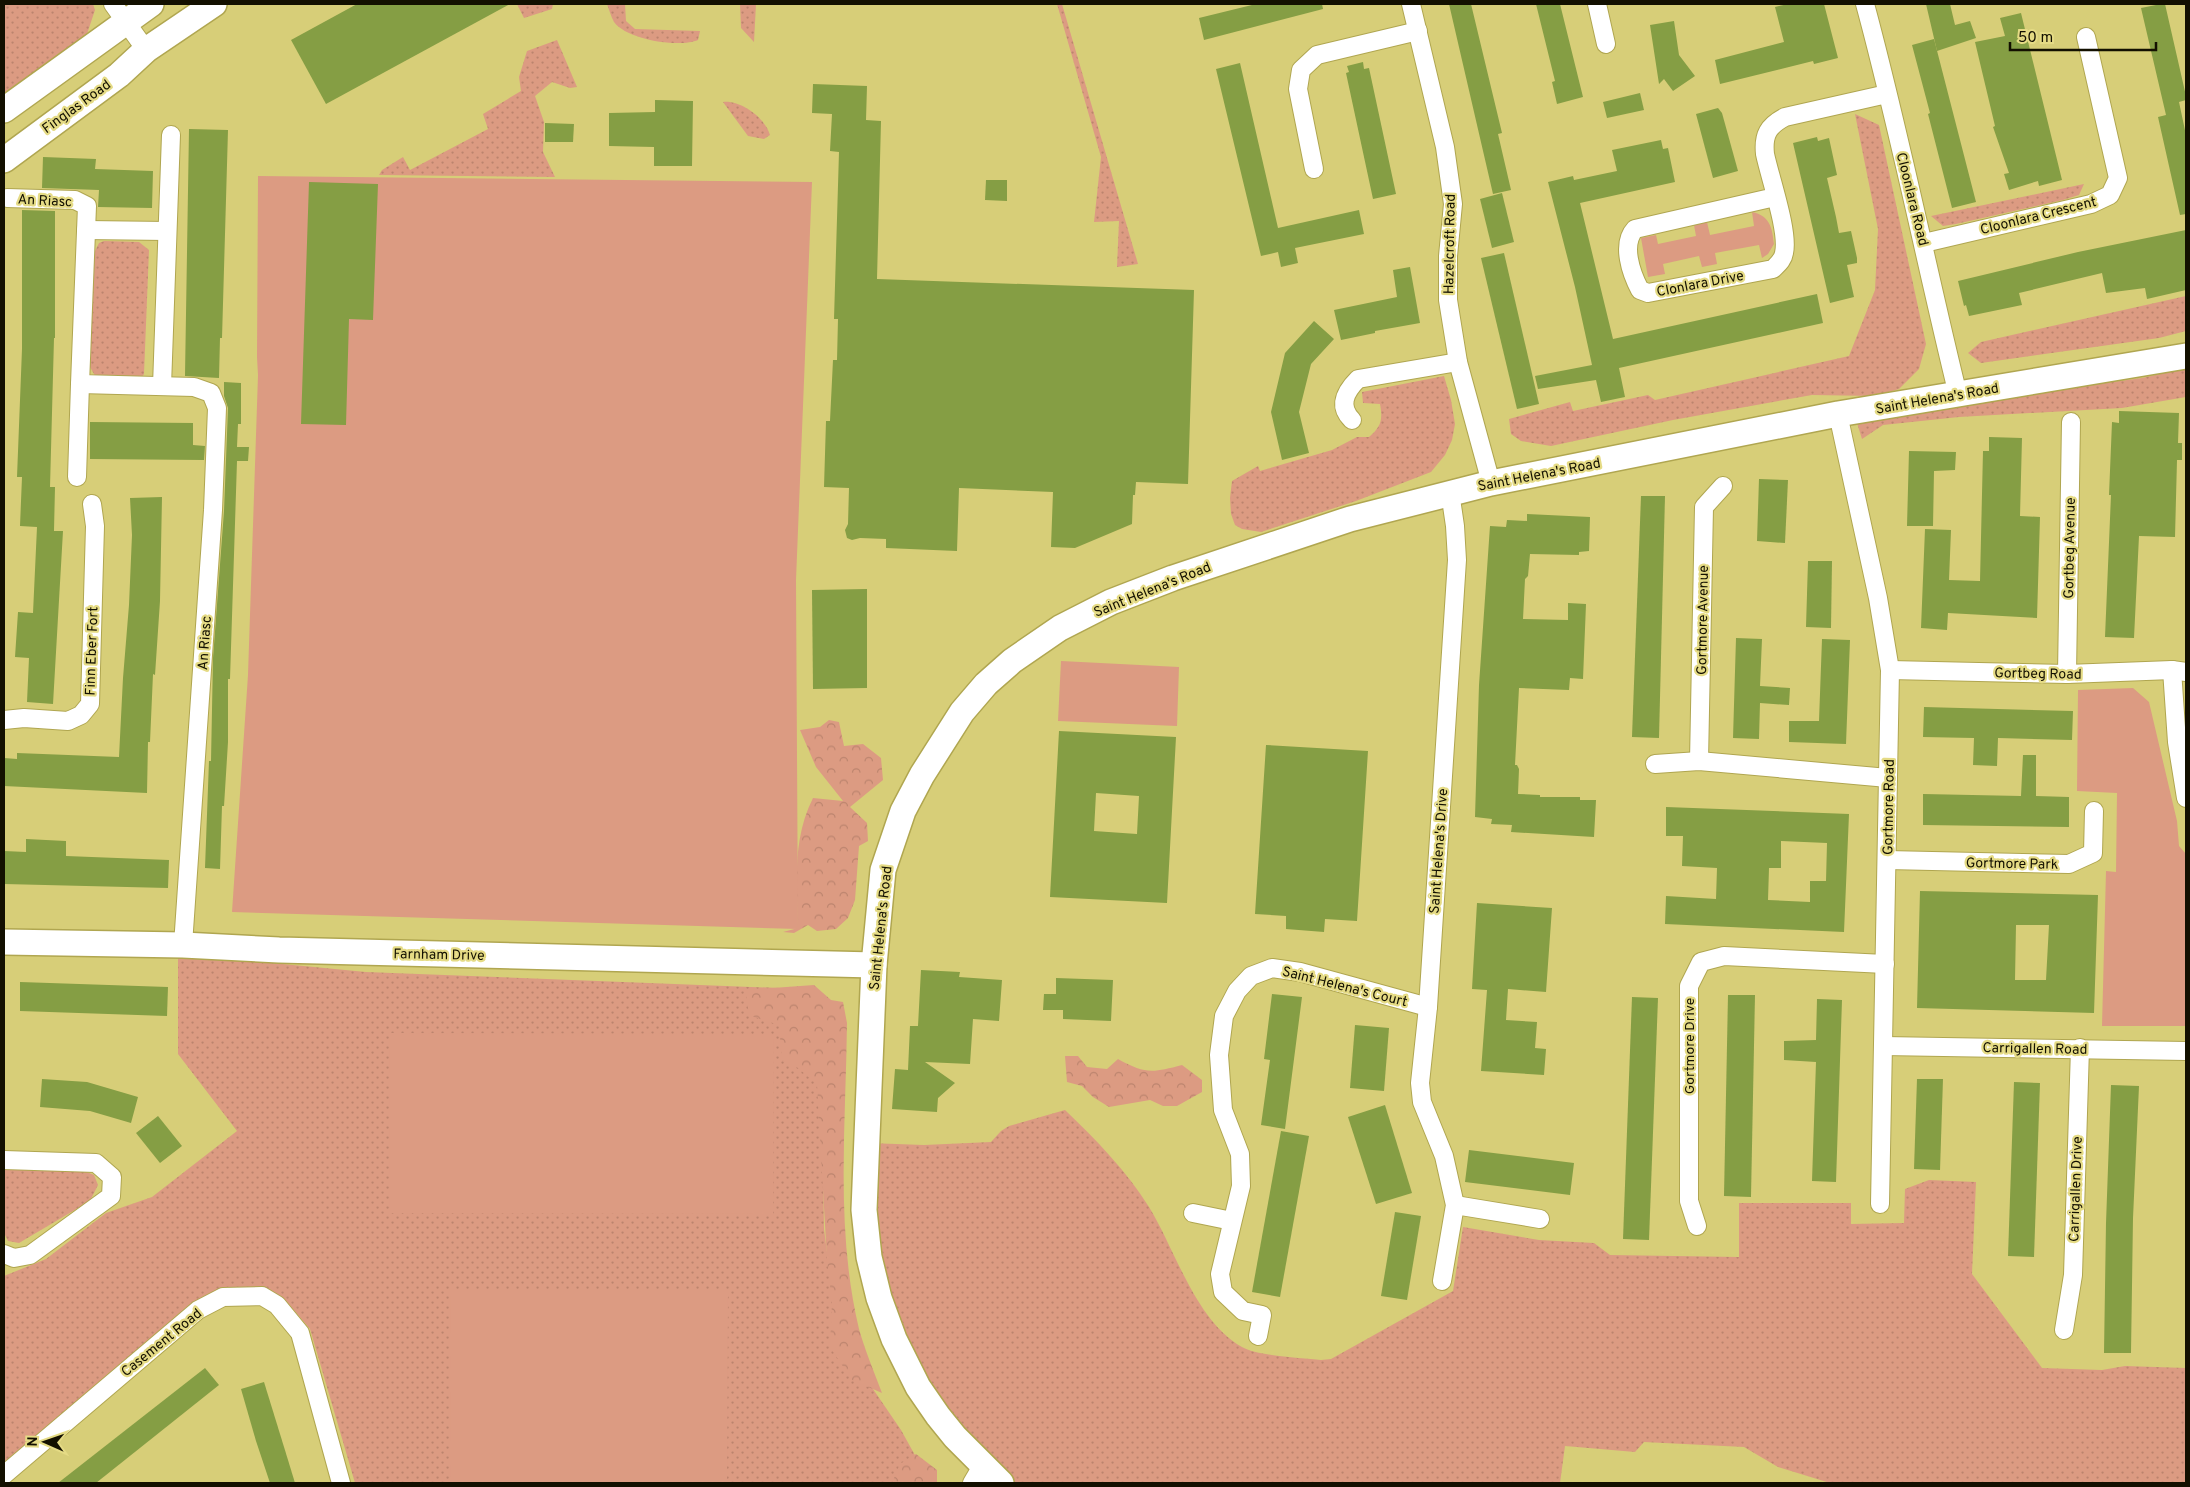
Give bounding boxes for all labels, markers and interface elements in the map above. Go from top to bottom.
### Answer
scale bar [2010,20,2156,52]
text: 50 m [2018,29,2053,48]
street label: Finglas Road [39,77,115,138]
street label: Cloonlara Road [1892,151,1931,248]
street label: An Riasc [17,192,73,211]
street label: Hazelcroft Road [1441,194,1460,294]
street label: Cloonlara Crescent [1979,194,2098,239]
street label: Clonlara Drive [1655,268,1745,301]
street label: Saint Helena's Road [1874,380,2000,419]
street label: Saint Helena's Road [1476,455,1602,496]
street label: Gortbeg Avenue [2061,497,2080,599]
street label: Saint Helena's Road [1092,559,1214,622]
street label: Gortmore Avenue [1694,565,1713,675]
street label: Finn Eber Fort [82,606,103,696]
street label: An Riasc [195,615,216,671]
street label: Gortbeg Road [1994,665,2082,684]
street label: Gortmore Road [1880,759,1899,855]
street label: Saint Helena's Drive [1427,788,1452,914]
street label: Gortmore Park [1966,855,2058,874]
street label: Saint Helena's Road [867,865,896,991]
street label: Farnham Drive [393,946,485,965]
street label: Saint Helena's Court [1280,964,1409,1011]
street label: Gortmore Drive [1682,998,1699,1094]
street label: Carrigallen Road [1982,1040,2088,1059]
street label: Carrigallen Drive [2066,1136,2087,1242]
street label: Casement Road [118,1305,206,1381]
north arrow [20,1417,70,1467]
text: N [25,1436,42,1447]

